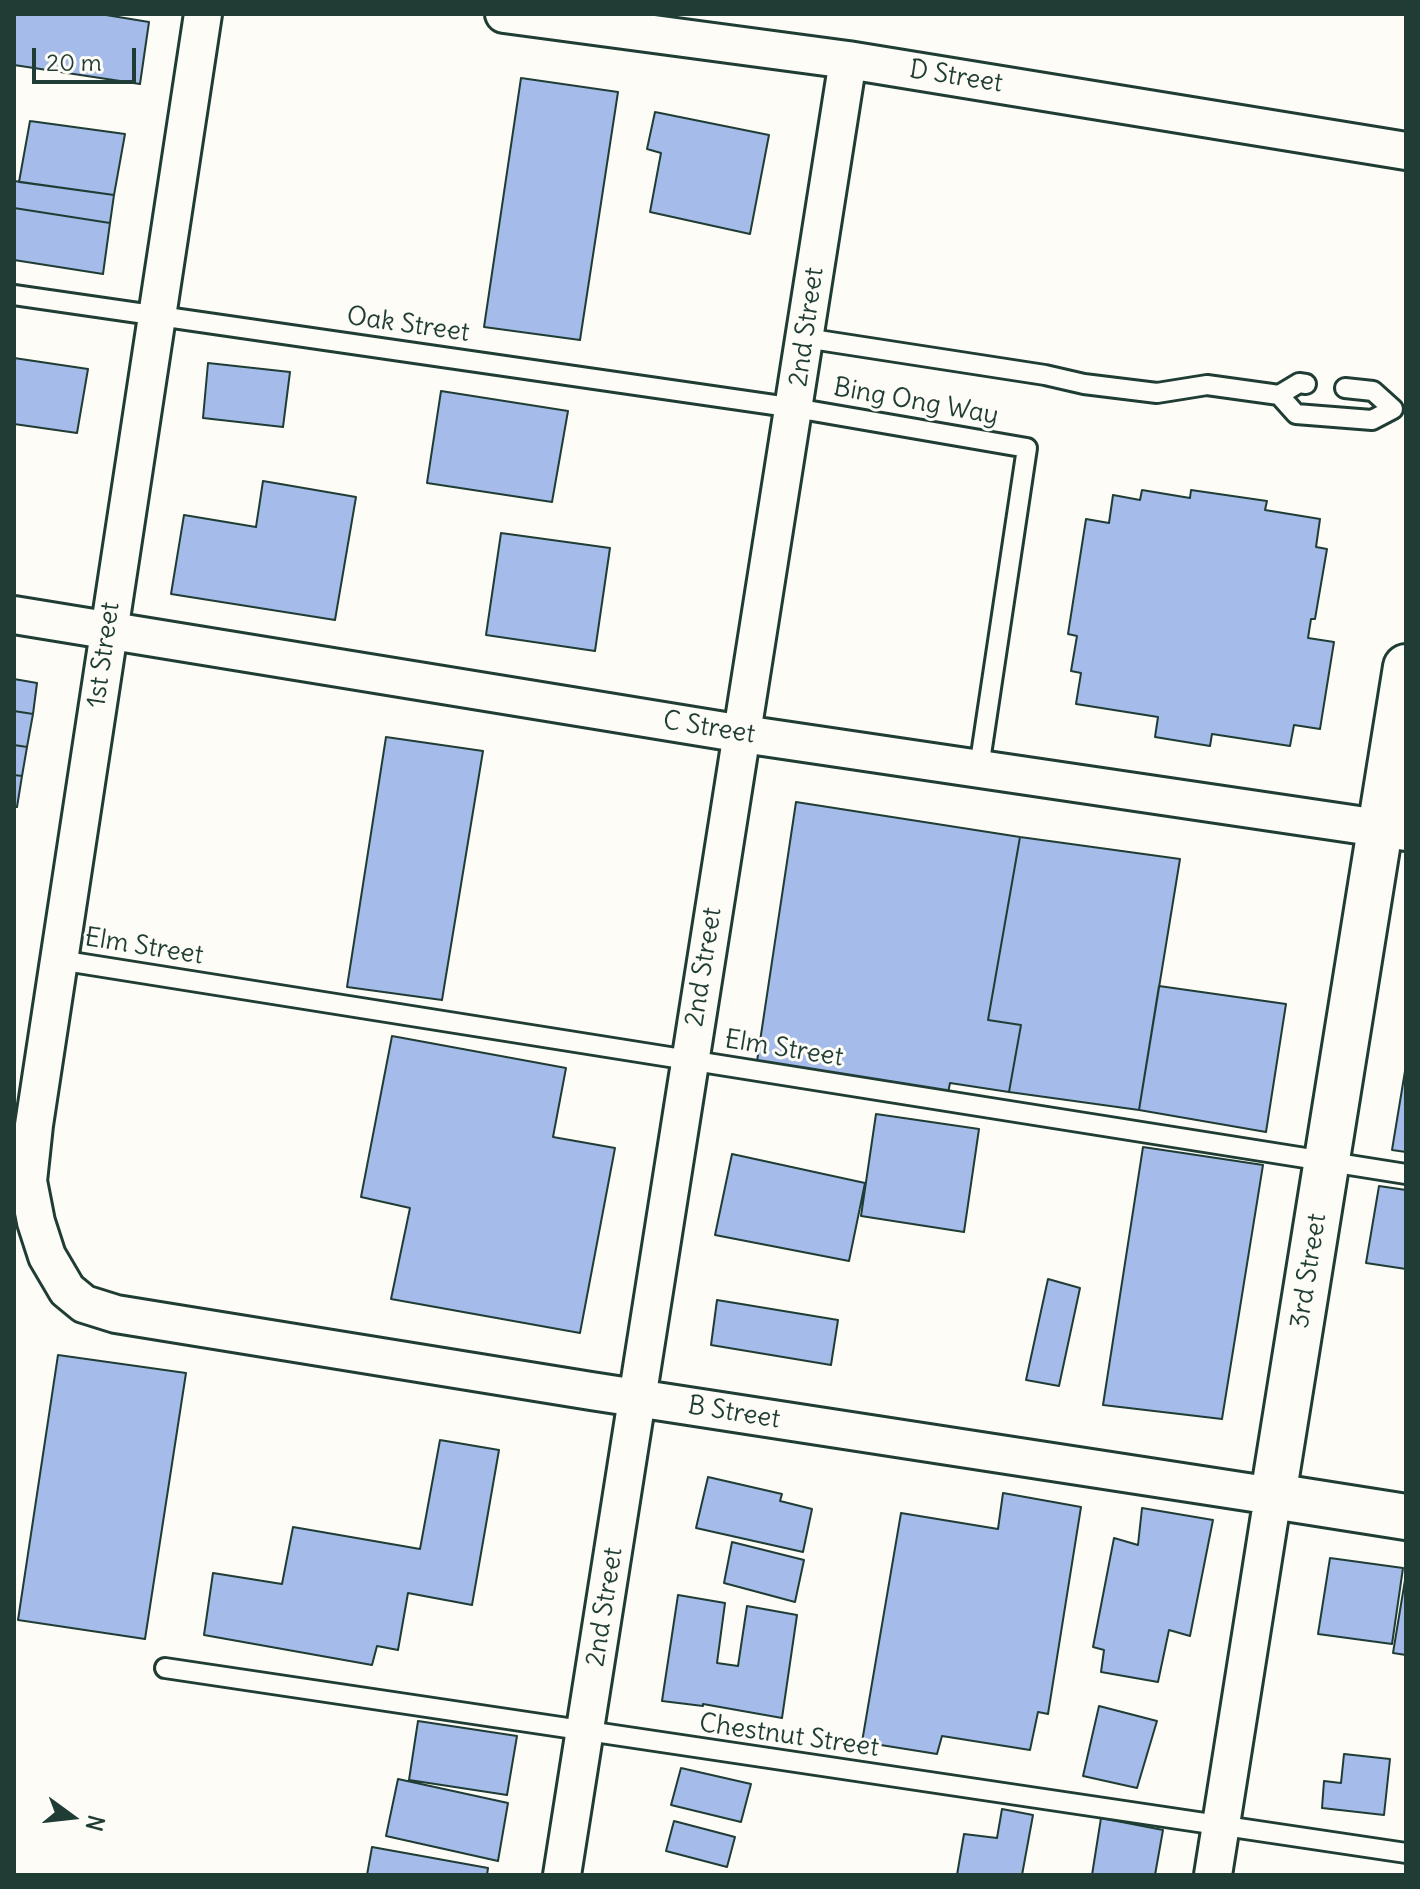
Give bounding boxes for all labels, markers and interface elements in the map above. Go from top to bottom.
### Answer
scale bar [36,32,140,82]
text: 20 m [46,47,102,77]
street label: D Street [907,54,1005,100]
street label: 2nd Street [783,265,831,389]
street label: Oak Street [345,301,471,349]
street label: Bing Ong Way [831,372,1001,432]
street label: 1st Street [81,600,127,710]
street label: C Street [661,705,757,751]
street label: 2nd Street [679,905,729,1029]
street label: Elm Street [83,922,205,972]
street label: Elm Street [723,1024,845,1074]
street label: 3rd Street [1285,1211,1333,1331]
street label: B Street [686,1390,782,1436]
street label: 2nd Street [580,1545,630,1669]
street label: Chestnut Street [697,1708,881,1764]
north arrow [32,1777,112,1857]
text: N [80,1812,111,1834]

